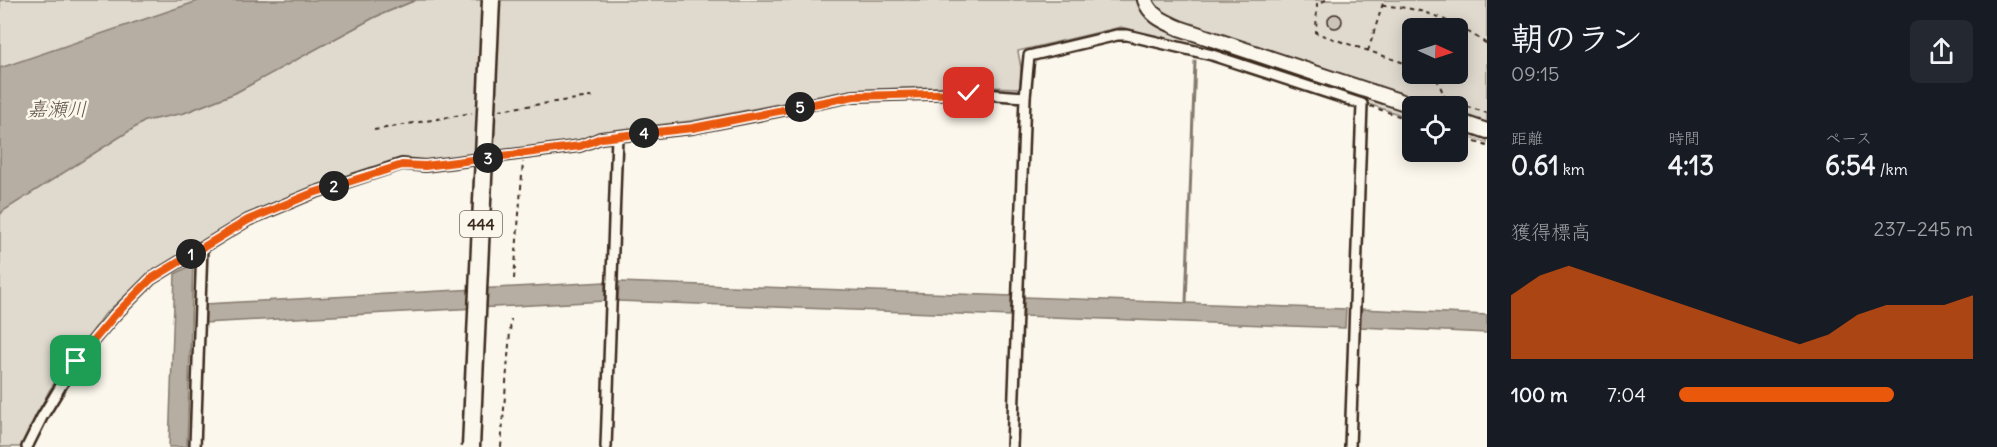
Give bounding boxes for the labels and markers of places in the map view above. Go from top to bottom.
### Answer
pin [943,67,994,118]
pin: 5 [785,92,815,122]
pin: 4 [629,118,659,148]
pin: 3 [473,143,503,173]
pin: 2 [319,171,349,201]
pin: 1 [176,239,206,269]
pin [50,335,101,386]

